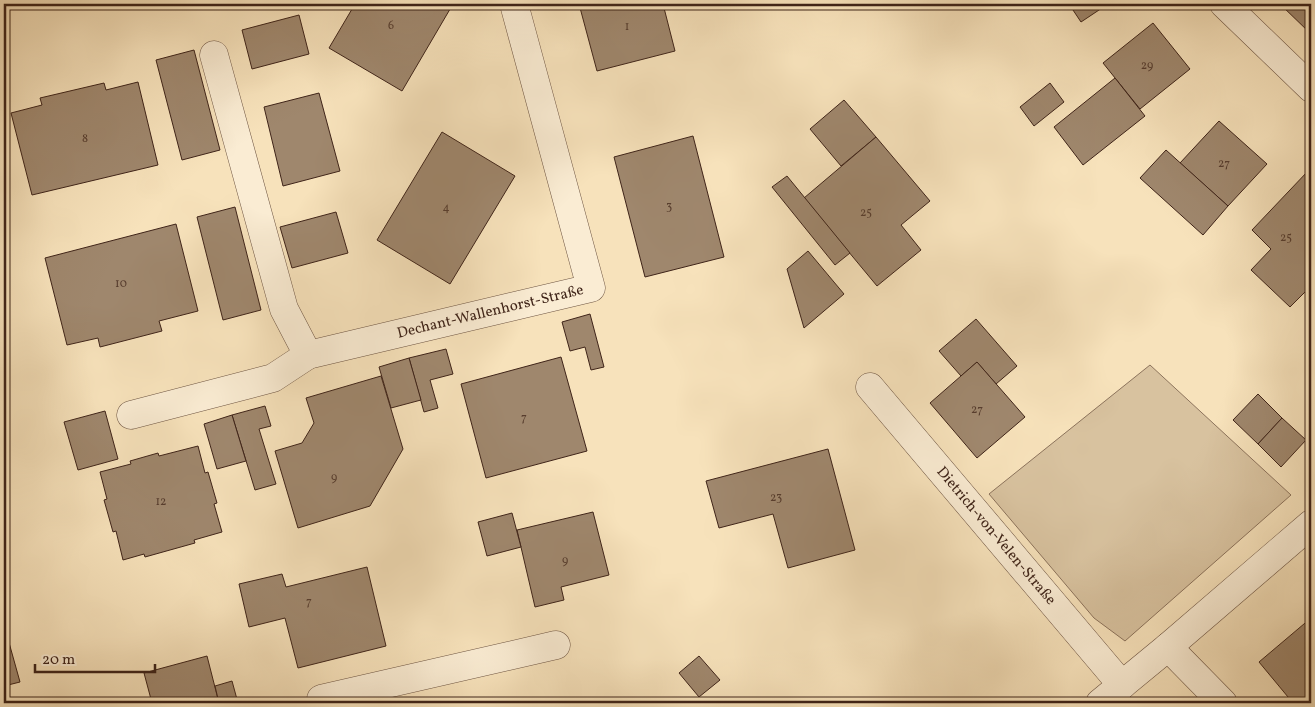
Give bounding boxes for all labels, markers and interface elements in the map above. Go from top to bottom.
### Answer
house number: 6 [388,18,394,34]
house number: 1 [625,19,629,35]
house number: 29 [1141,58,1153,74]
house number: 8 [82,131,88,147]
house number: 27 [1218,156,1230,172]
house number: 3 [666,199,672,215]
house number: 4 [442,200,450,216]
house number: 25 [860,205,872,221]
house number: 25 [1280,230,1292,246]
house number: 10 [115,276,127,292]
street label: Dechant-Wallenhorst-Straße [395,280,586,344]
house number: 27 [971,402,983,418]
house number: 7 [521,410,527,426]
street label: Dietrich-von-Velen-Straße [931,462,1061,610]
house number: 9 [331,470,337,486]
house number: 23 [770,490,782,506]
house number: 12 [155,494,167,510]
house number: 9 [562,553,568,569]
house number: 7 [306,594,312,610]
scale bar [35,642,155,674]
text: 20 m [42,650,75,671]

